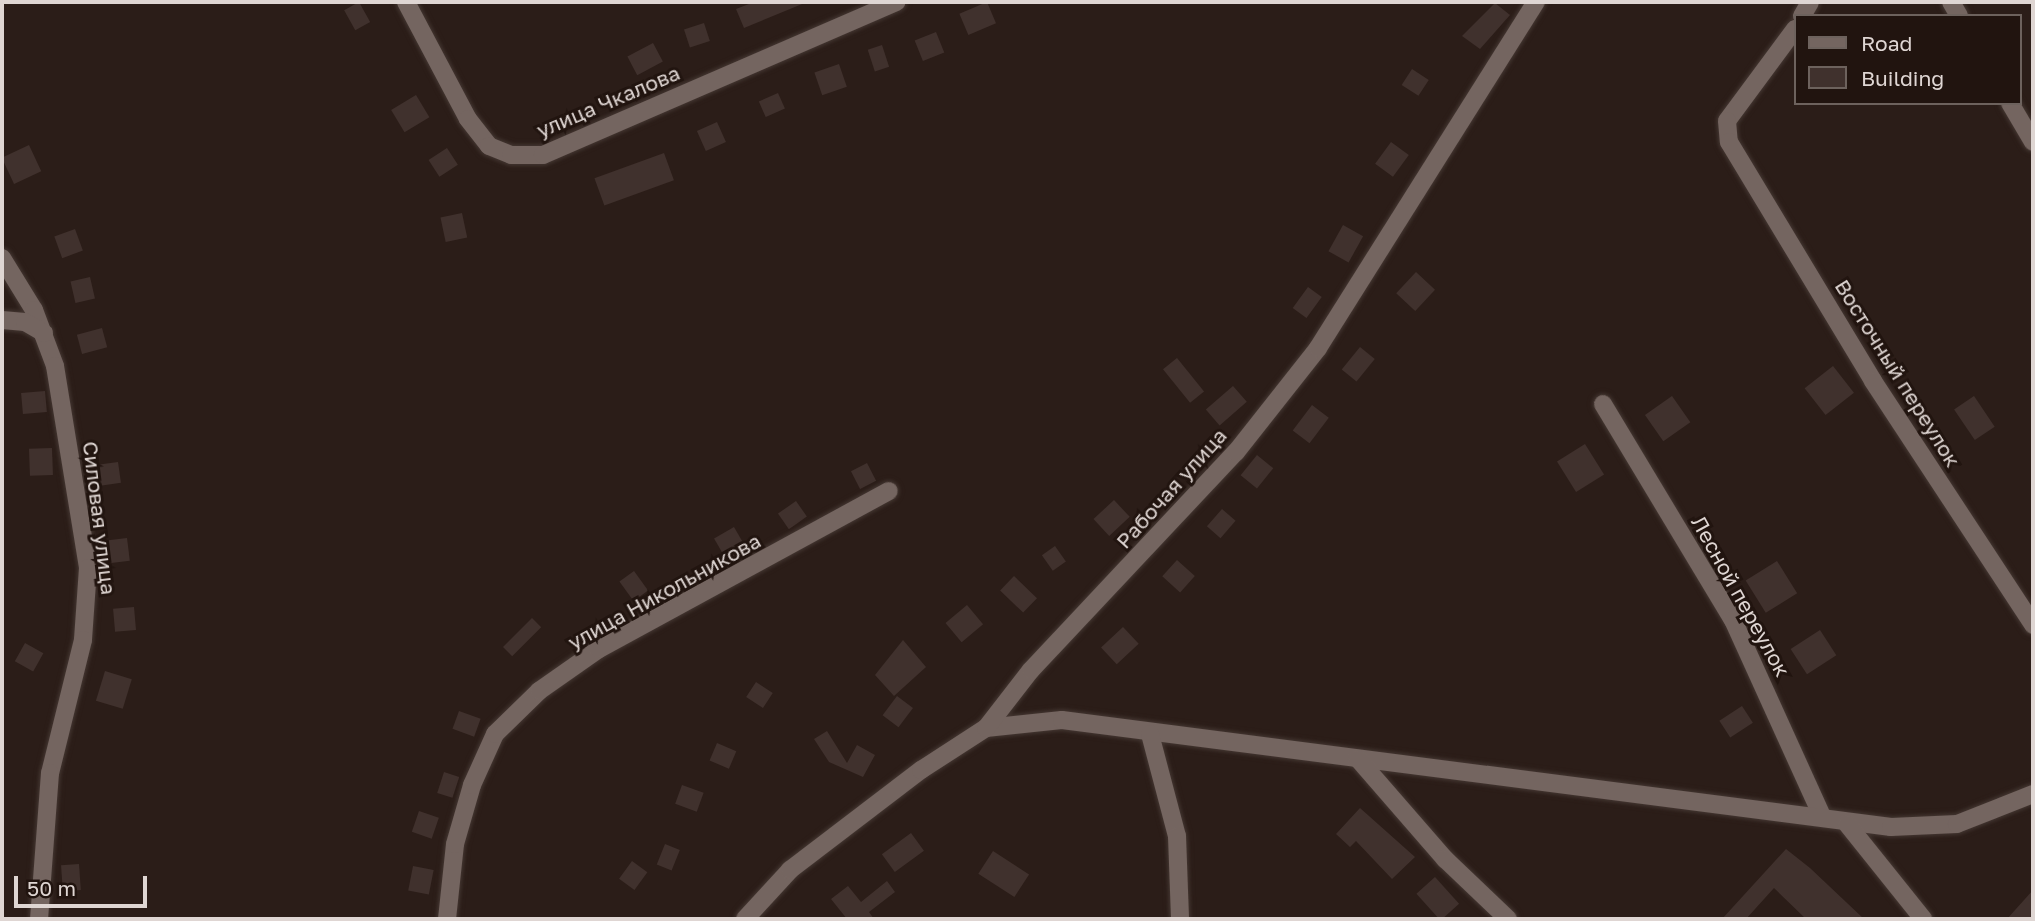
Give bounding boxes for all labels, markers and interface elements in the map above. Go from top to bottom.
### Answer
legend [1794,14,2021,105]
text: Road [1861,30,1912,56]
street label: улица Чкалова [533,59,683,143]
text: Building [1861,65,1944,91]
street label: Восточный переулок [1830,275,1966,471]
street label: Рабочая улица [1110,423,1232,553]
street label: Силовая улица [78,440,122,596]
street label: Лесной переулок [1686,511,1796,681]
street label: улица Никольникова [563,527,765,655]
scale bar [18,862,150,906]
text: 50 m [27,875,76,901]

